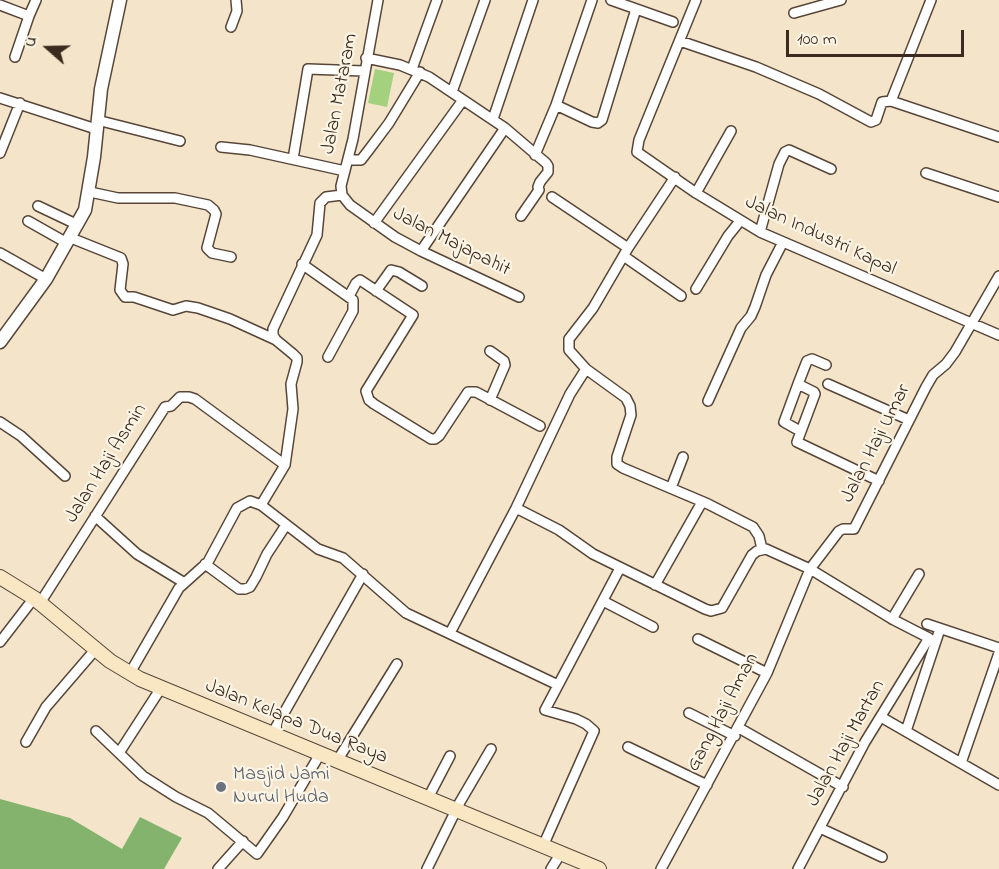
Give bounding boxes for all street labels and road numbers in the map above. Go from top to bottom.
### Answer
street label: Jalan Mataram [318,32,364,156]
street label: Jalan Industri Kapal [741,191,899,283]
street label: Jalan Majapahit [388,203,514,283]
street label: Jalan Haji Umar [837,381,917,507]
street label: Jalan Haji Asmin [61,400,153,528]
street label: Gang Haji Aman [683,650,765,776]
street label: Jalan Kelapa Dua Raya [201,675,391,771]
street label: Jalan Haji Martan [802,676,892,812]

